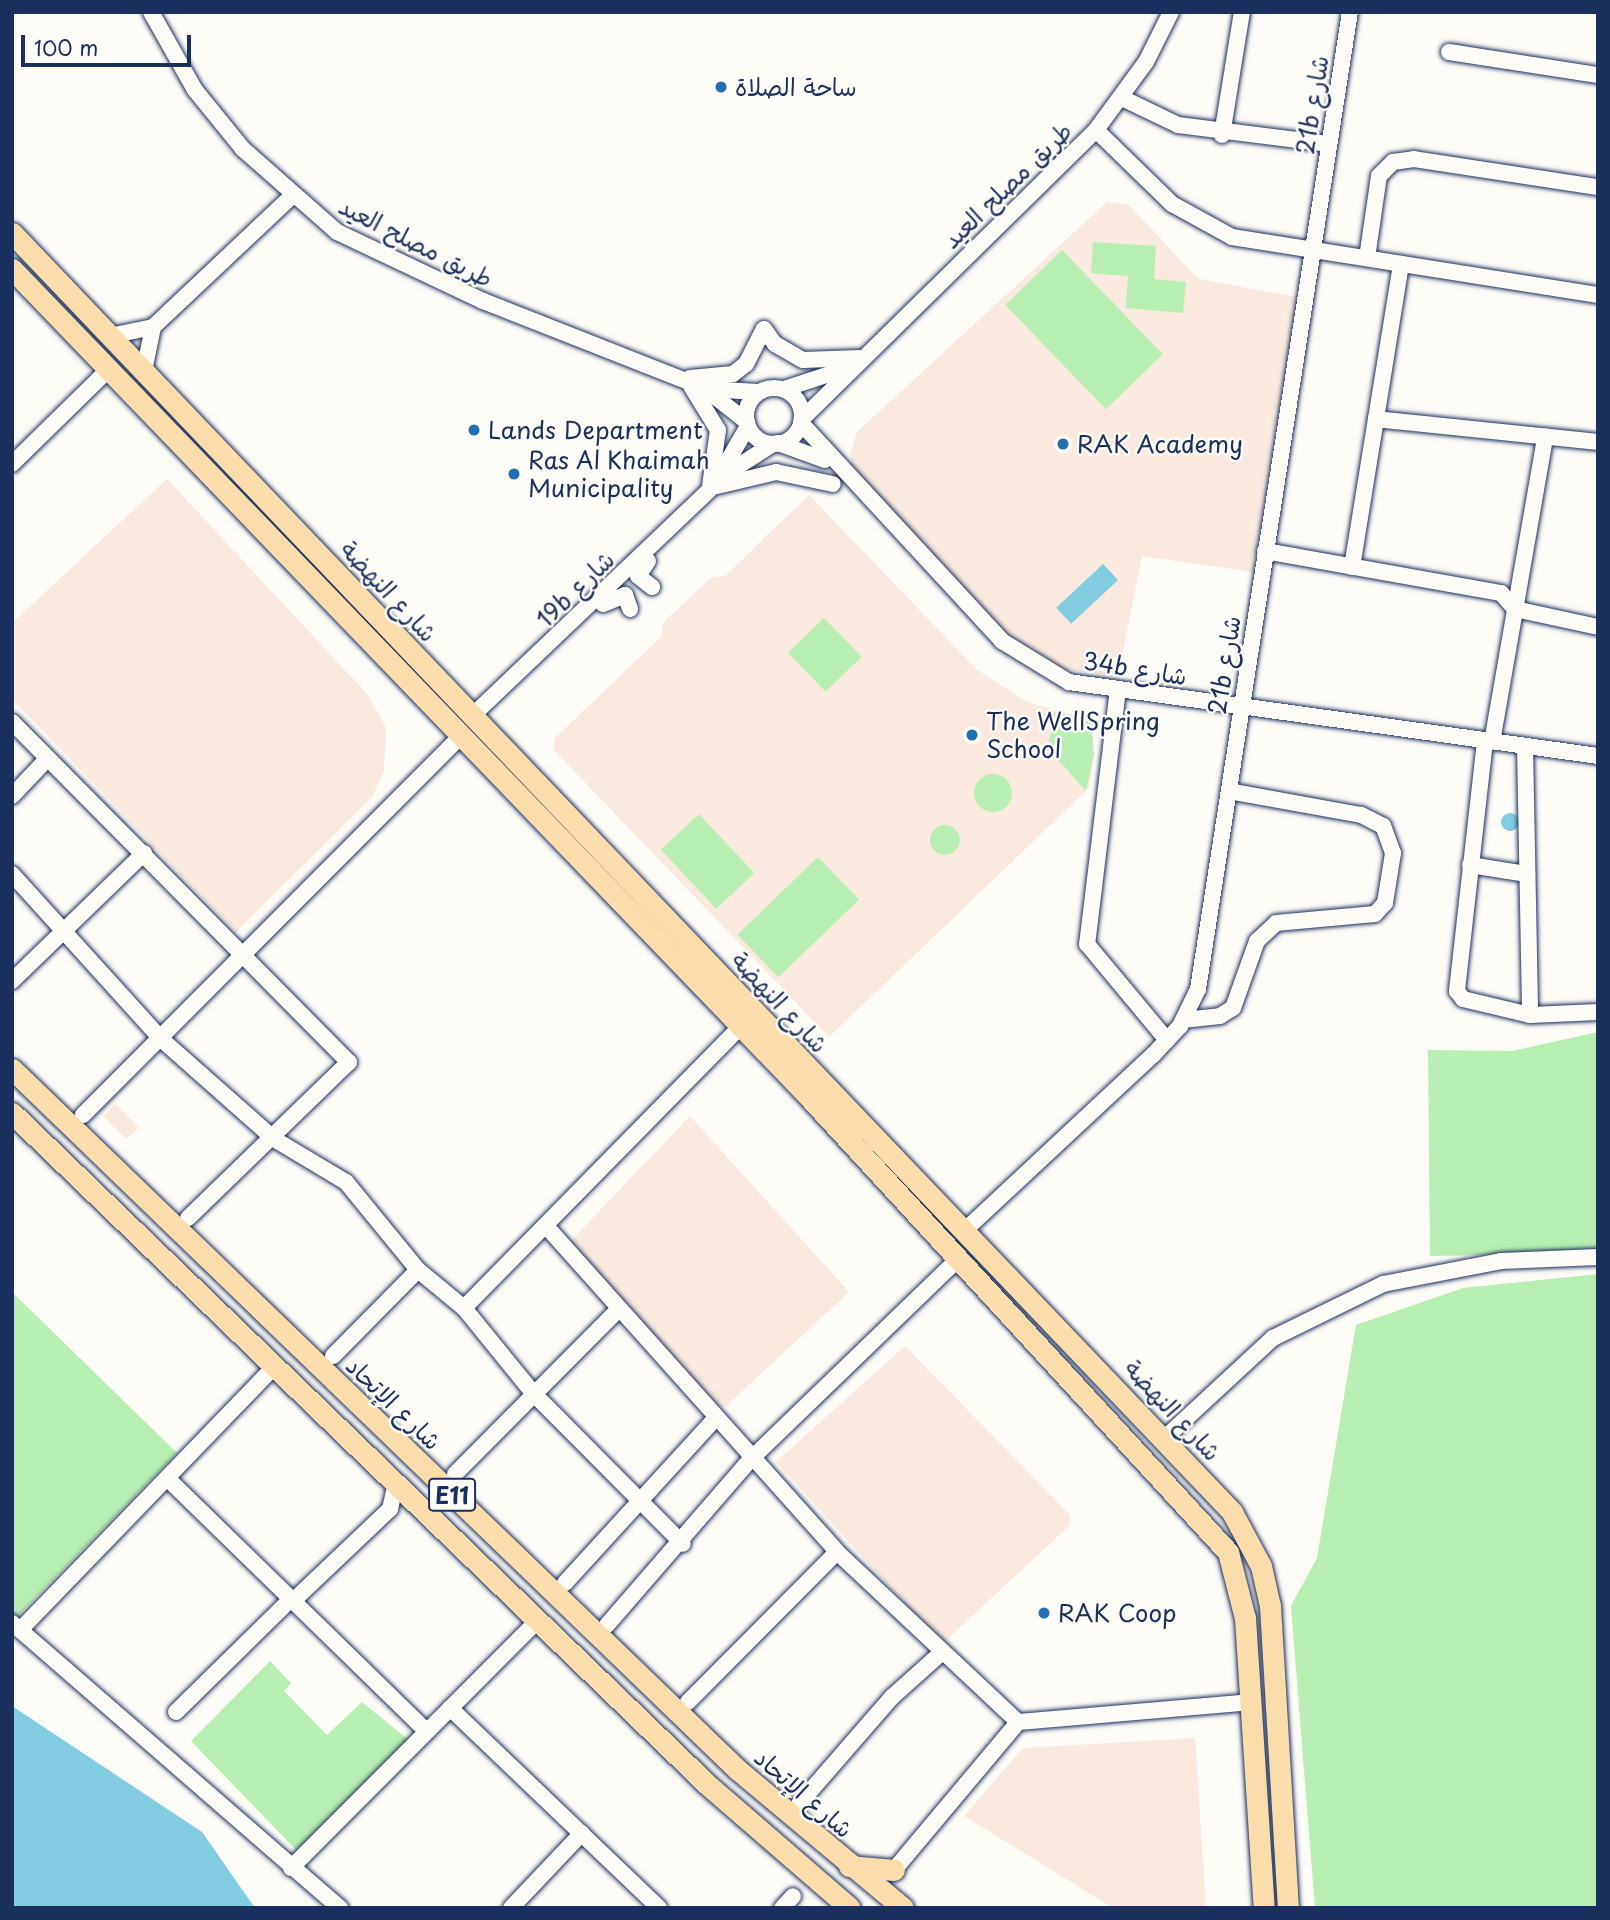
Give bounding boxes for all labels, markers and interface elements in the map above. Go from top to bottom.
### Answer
scale bar [24,21,194,65]
text: 100 m [34,31,98,63]
street label: 21b شارع [1290,53,1334,157]
place label: ساحة الصلاة [735,73,857,101]
marker: ساحة الصلاة [713,79,729,95]
street label: طريق مصلح العيد [936,116,1078,254]
street label: طريق مصلح العيد [334,191,498,293]
place label: Lands Department [488,416,703,444]
marker: Lands Department [466,422,482,438]
place label: RAK Academy [1077,430,1245,458]
marker: RAK Academy [1055,436,1071,452]
place label: Ras Al Khaimah Municipality [528,446,714,502]
marker: Ras Al Khaimah Municipality [506,466,522,482]
street label: شارع النهضة [335,535,443,647]
street label: 19b شارع [530,544,620,634]
street label: 21b شارع [1202,613,1246,717]
street label: 34b شارع [1081,646,1189,690]
place label: The WellSpring School [986,707,1160,763]
marker: The WellSpring School [964,727,980,743]
street label: شارع النهضة [726,946,834,1058]
street label: شارع الإتحاد [341,1351,447,1455]
street label: شارع النهضة [1119,1354,1227,1466]
road number: E11 [428,1476,476,1514]
place label: RAK Coop [1058,1599,1177,1627]
marker: RAK Coop [1036,1605,1052,1621]
street label: شارع الإتحاد [749,1743,859,1843]

